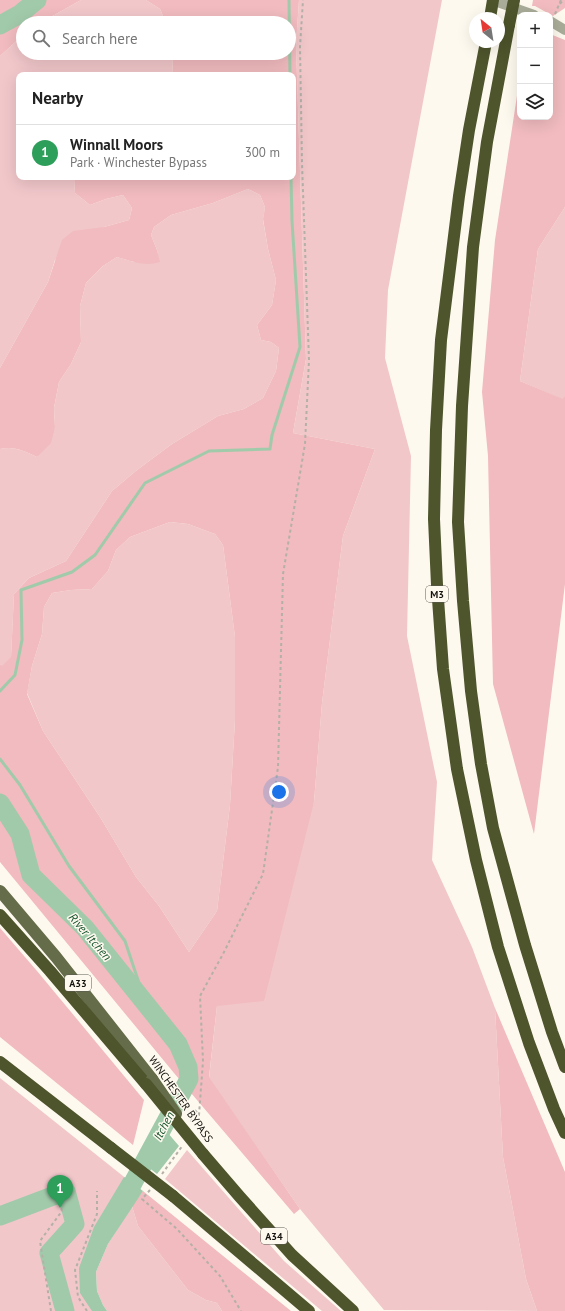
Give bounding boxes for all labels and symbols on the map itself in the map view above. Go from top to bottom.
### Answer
north arrow [469,12,505,48]
road number: M3 [426,586,448,602]
your location [269,782,289,802]
water label: River Itchen [66,910,115,963]
road number: A33 [65,975,91,991]
street label: WINCHESTER BYPASS [146,1053,216,1145]
water label: Itchen [150,1109,177,1143]
pin: 1 [47,1175,73,1208]
road number: A34 [261,1228,287,1244]

